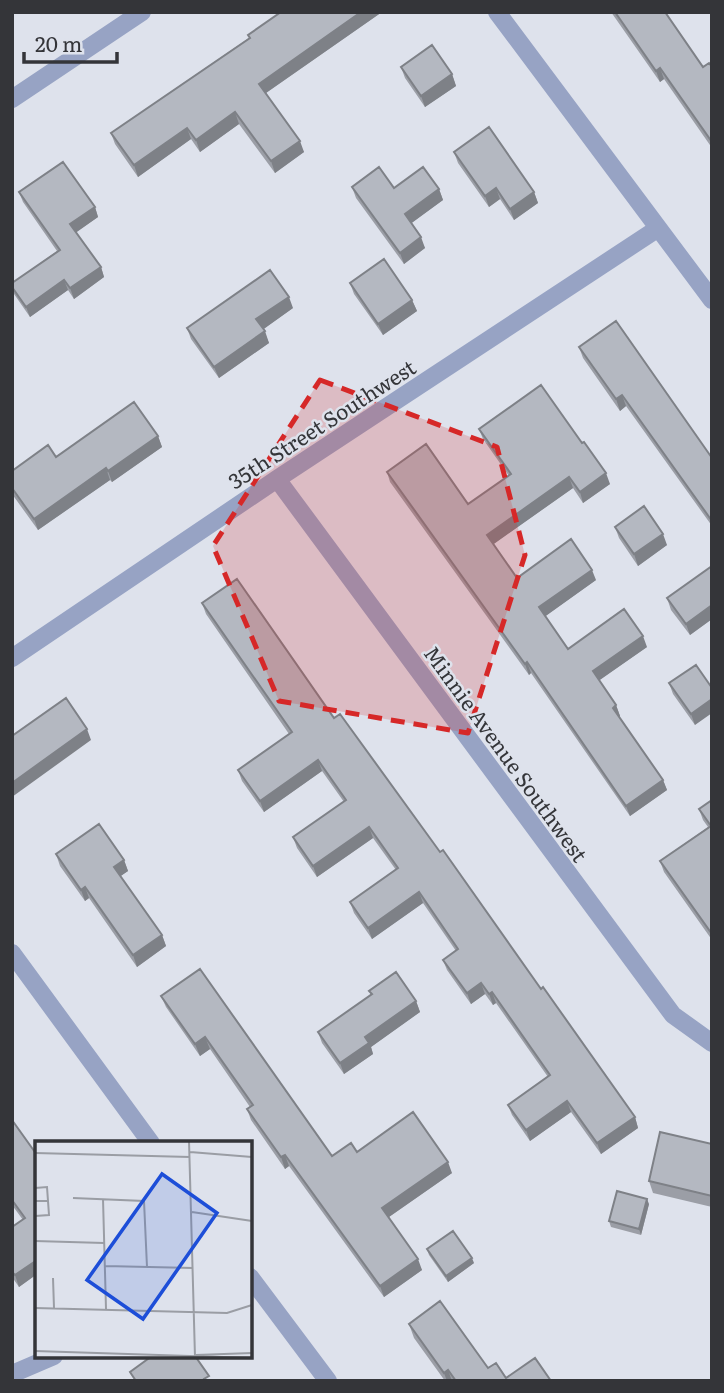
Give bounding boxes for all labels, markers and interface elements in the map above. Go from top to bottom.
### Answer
scale bar [24,21,117,65]
text: 20 m [35,27,82,58]
street label: 35th Street Southwest [221,350,421,495]
street label: Minnie Avenue Southwest [418,638,596,868]
inset map [35,1141,252,1358]

